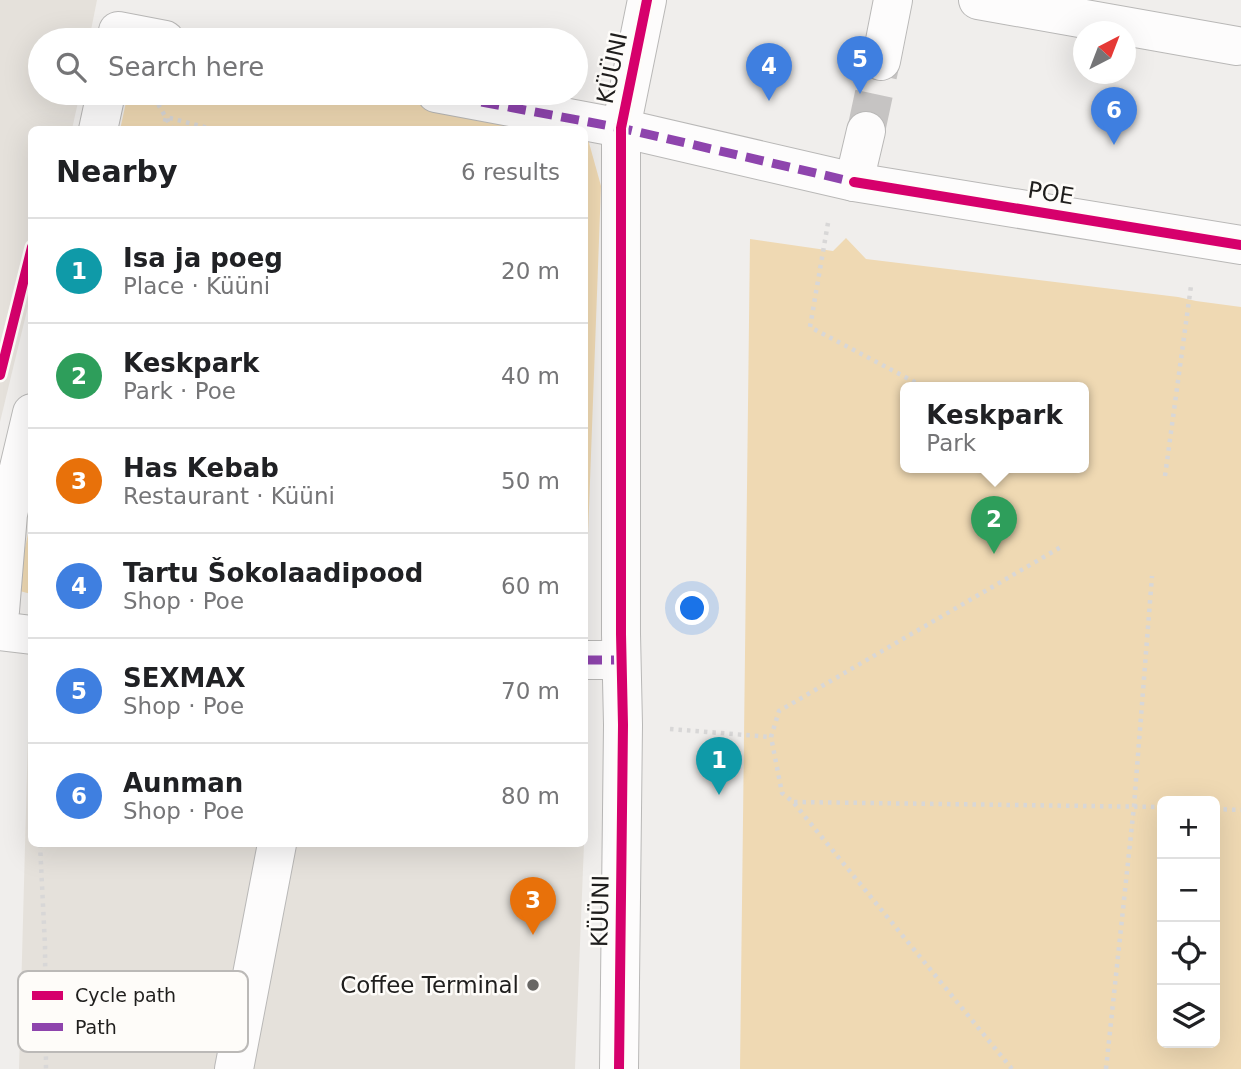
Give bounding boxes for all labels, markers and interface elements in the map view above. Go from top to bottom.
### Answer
north arrow [1073,21,1136,84]
search box [28,28,588,105]
street label: KÜÜNI [591,30,632,106]
pin: 5 [837,36,883,94]
pin: 4 [746,43,792,101]
icon: search [52,48,90,86]
text: Search here [108,52,264,82]
pin: 6 [1091,87,1137,145]
text: Nearby [56,154,178,189]
text: 6 results [461,159,560,185]
street label: POE [1026,177,1076,209]
text: Isa ja poeg [123,243,283,273]
text: 1 [71,258,87,284]
text: 20 m [501,258,560,284]
text: Place · Küüni [123,273,270,299]
text: Keskpark [123,348,259,378]
text: 2 [71,363,87,389]
text: 40 m [501,363,560,389]
text: Park · Poe [123,378,236,404]
popup [900,382,1089,473]
text: Keskpark [926,400,1063,430]
text: Park [926,430,976,456]
text: Has Kebab [123,453,279,483]
text: 3 [71,468,87,494]
text: 50 m [501,468,560,494]
text: Restaurant · Küüni [123,483,335,509]
pin: 2 [971,496,1017,554]
text: Tartu Šokolaadipood [123,558,423,588]
text: 4 [71,573,87,599]
text: 60 m [501,573,560,599]
text: Shop · Poe [123,588,244,614]
your location [675,591,709,625]
text: SEXMAX [123,663,246,693]
text: 5 [71,678,87,704]
text: 70 m [501,678,560,704]
text: Shop · Poe [123,693,244,719]
pin: 1 [696,737,742,795]
text: Aunman [123,768,243,798]
text: 6 [71,783,87,809]
text: 80 m [501,783,560,809]
map controls [1157,796,1220,1048]
button: + [1157,796,1220,859]
text: Shop · Poe [123,798,244,824]
button: − [1157,859,1220,922]
street label: KÜÜNI [585,875,614,947]
pin: 3 [510,877,556,935]
button: locate [1157,922,1220,985]
legend [18,971,248,1052]
place label: Coffee Terminal [340,972,519,998]
marker: Coffee Terminal [525,977,541,993]
text: Cycle path [75,984,176,1006]
button: layers [1157,985,1220,1048]
text: Path [75,1016,117,1038]

